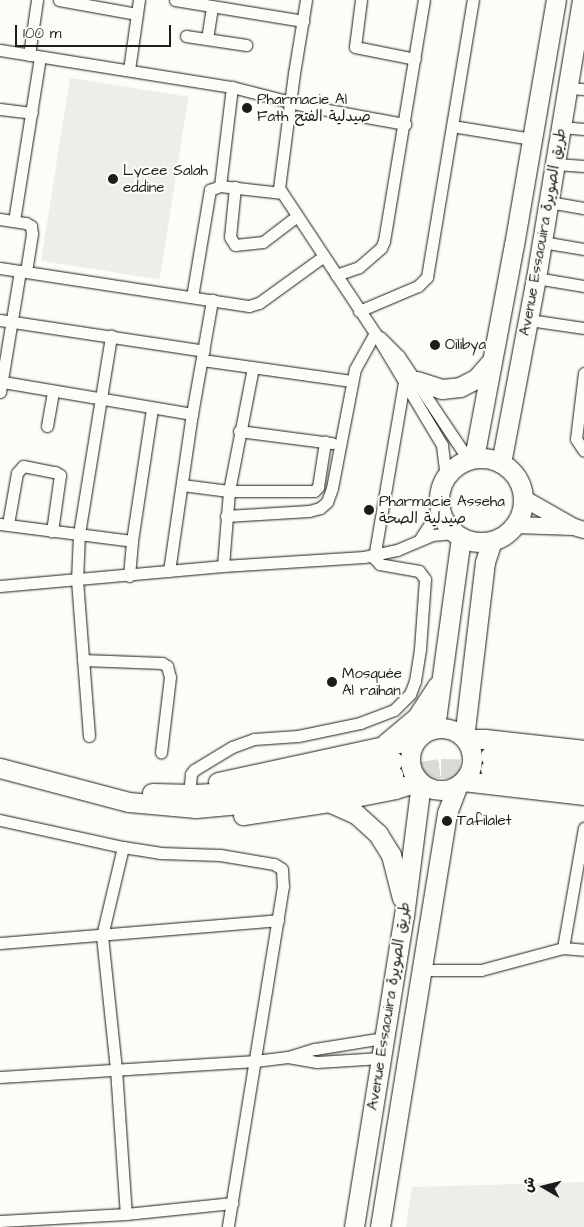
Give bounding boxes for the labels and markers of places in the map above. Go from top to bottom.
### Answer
place label: Pharmacie Al Fath صيدلية الفتح [257,90,371,125]
marker: Pharmacie Al Fath صيدلية الفتح [241,102,253,114]
place label: Lycee Salah eddine [123,161,208,196]
marker: Lycee Salah eddine [107,173,119,185]
place label: Oilibya [445,336,486,354]
marker: Oilibya [429,339,441,351]
place label: Pharmacie Asseha صيدلية الصحة [379,492,505,527]
marker: Pharmacie Asseha صيدلية الصحة [363,504,375,516]
place label: Mosquée Al raihan [342,664,402,699]
marker: Mosquée Al raihan [326,676,338,688]
place label: Tafilalet [457,812,512,830]
marker: Tafilalet [441,815,453,827]

